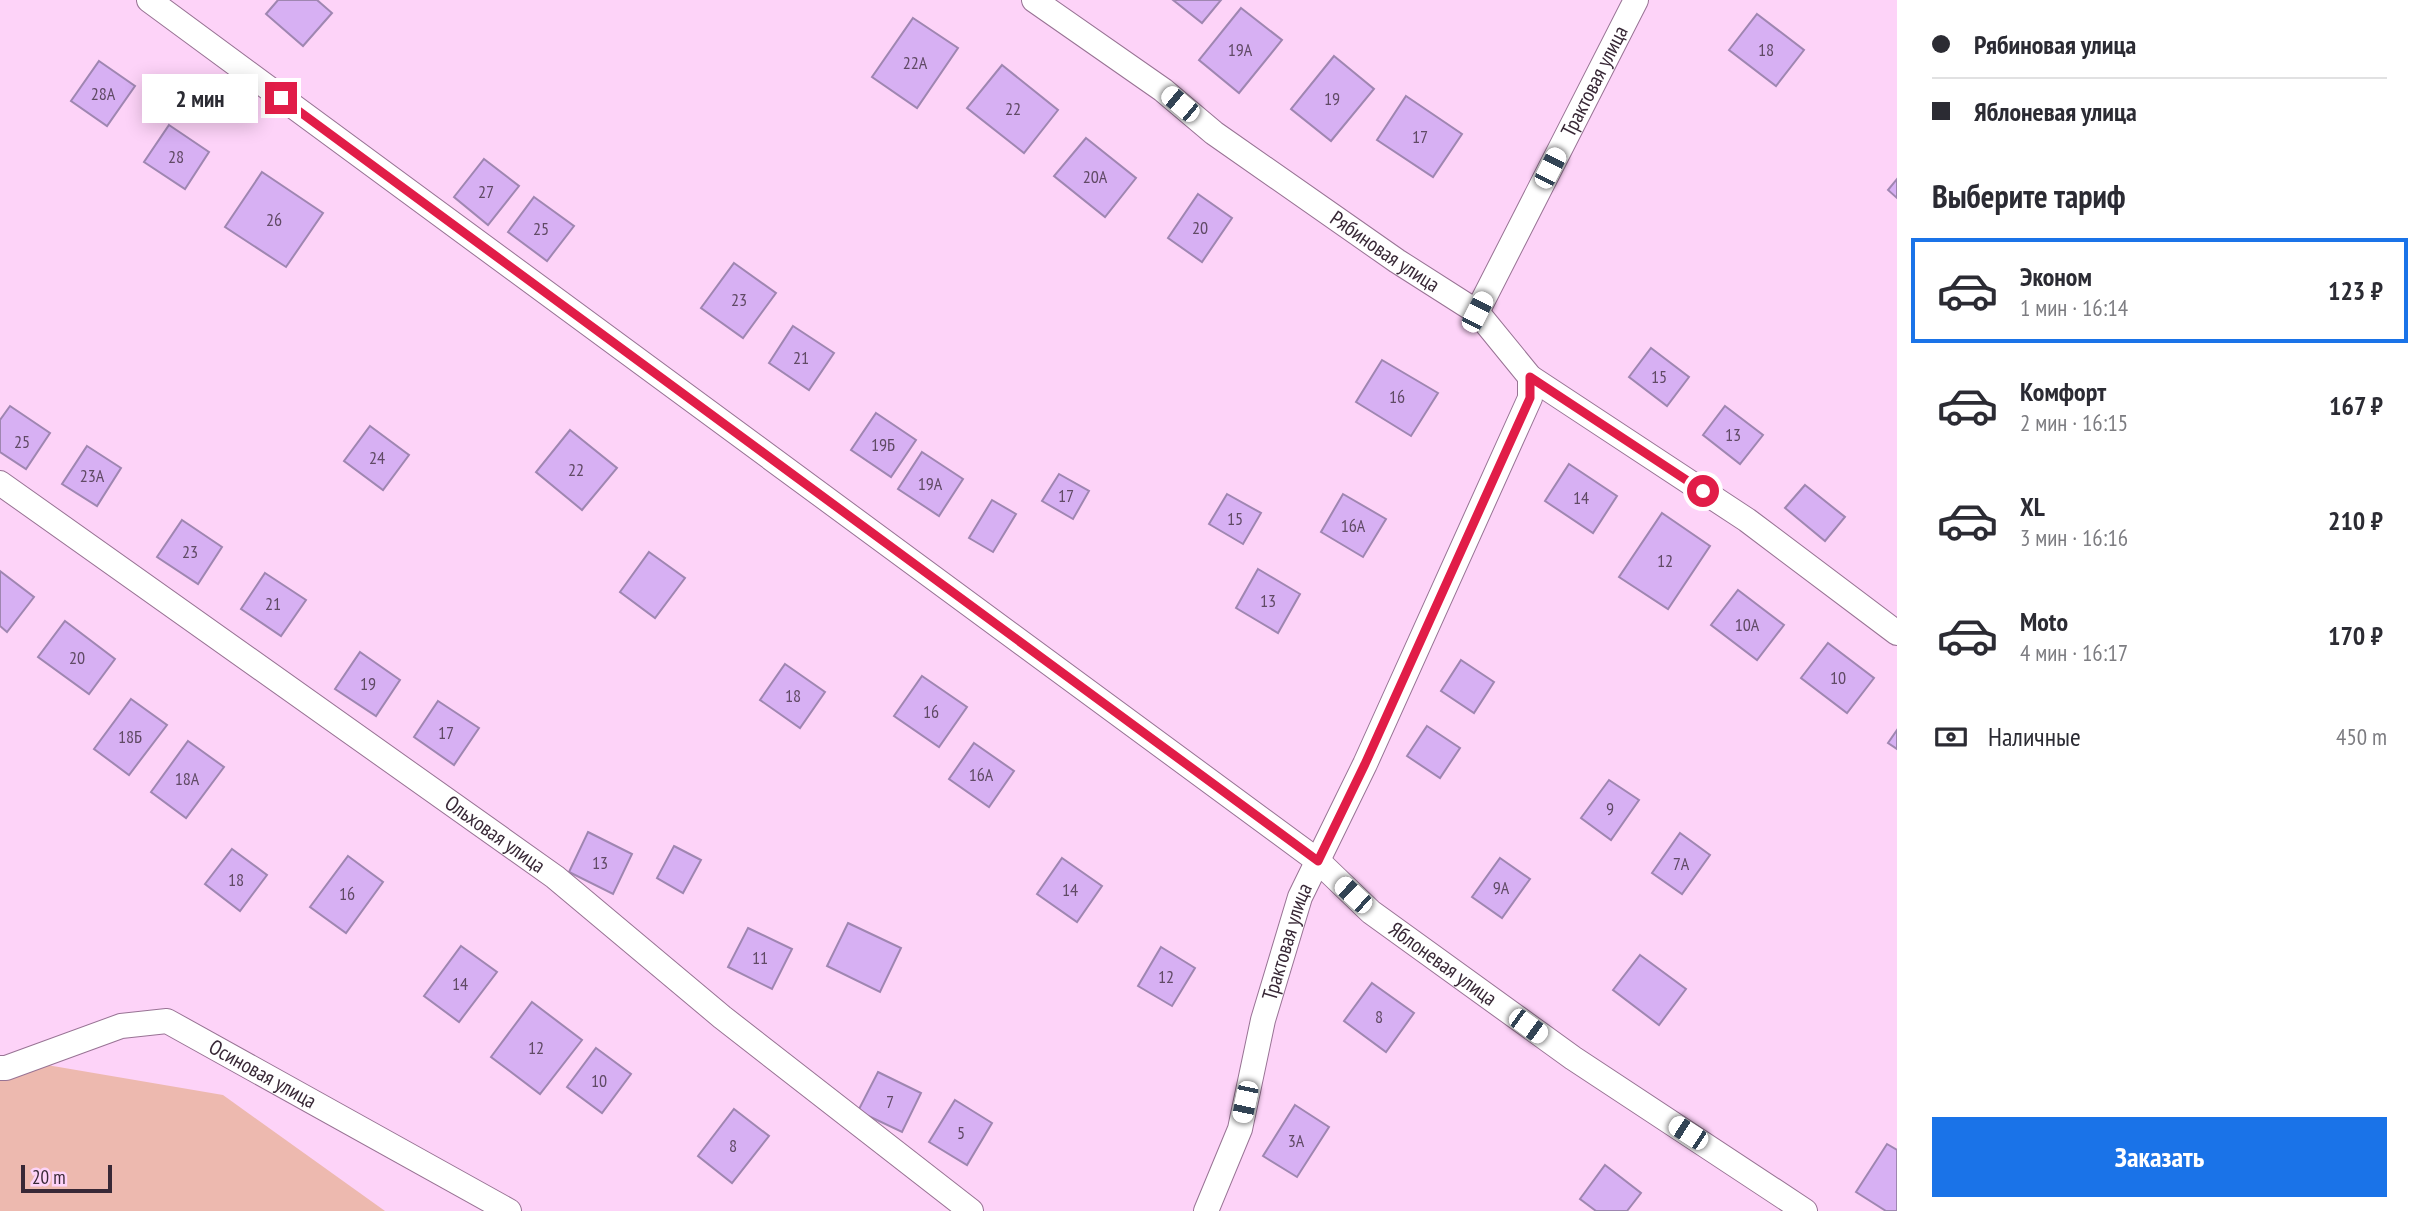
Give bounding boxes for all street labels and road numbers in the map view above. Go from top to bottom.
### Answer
street label: Трактовая улица [1555,21,1634,141]
street label: Рябиновая улица [1325,204,1445,298]
street label: Ольховая улица [440,789,551,879]
street label: Трактовая улица [1256,878,1318,1003]
street label: Яблоневая улица [1384,915,1502,1012]
street label: Осиновая улица [204,1033,321,1114]

